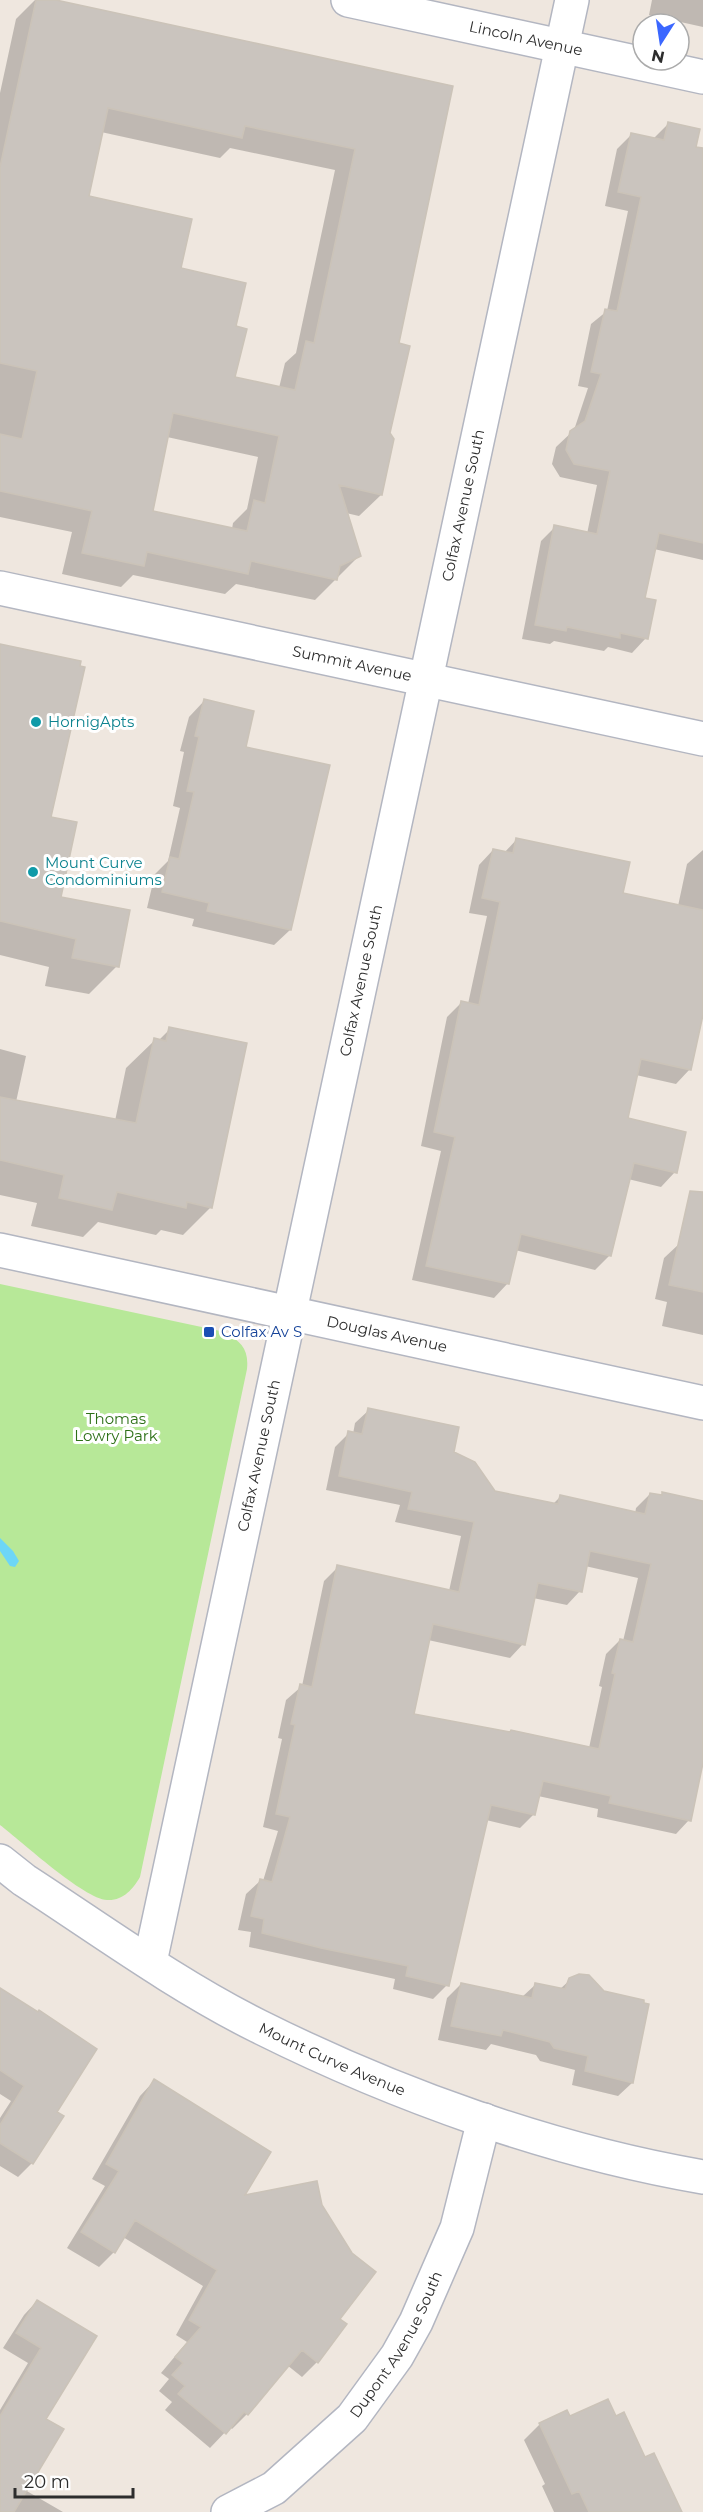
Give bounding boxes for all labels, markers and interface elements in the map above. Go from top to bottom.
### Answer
north arrow [631,12,691,72]
street label: Lincoln Avenue [468,17,584,60]
text: N [650,46,666,67]
street label: Colfax Avenue South [437,427,488,583]
street label: Summit Avenue [291,641,414,685]
place label: HornigApts [48,712,134,731]
marker: HornigApts [29,715,43,729]
place label: Mount Curve Condominiums [45,853,162,889]
marker: Mount Curve Condominiums [26,865,40,879]
street label: Colfax Avenue South [335,903,386,1058]
street label: Douglas Avenue [325,1311,449,1356]
place label: Colfax Av S [221,1322,302,1341]
marker: Colfax Av S [202,1325,216,1339]
street label: Colfax Avenue South [233,1378,284,1533]
park label: Thomas Lowry Park [74,1409,158,1445]
street label: Mount Curve Avenue [256,2018,408,2100]
street label: Dupont Avenue South [345,2268,446,2421]
scale bar [15,2461,134,2499]
text: 20 m [24,2471,70,2493]

